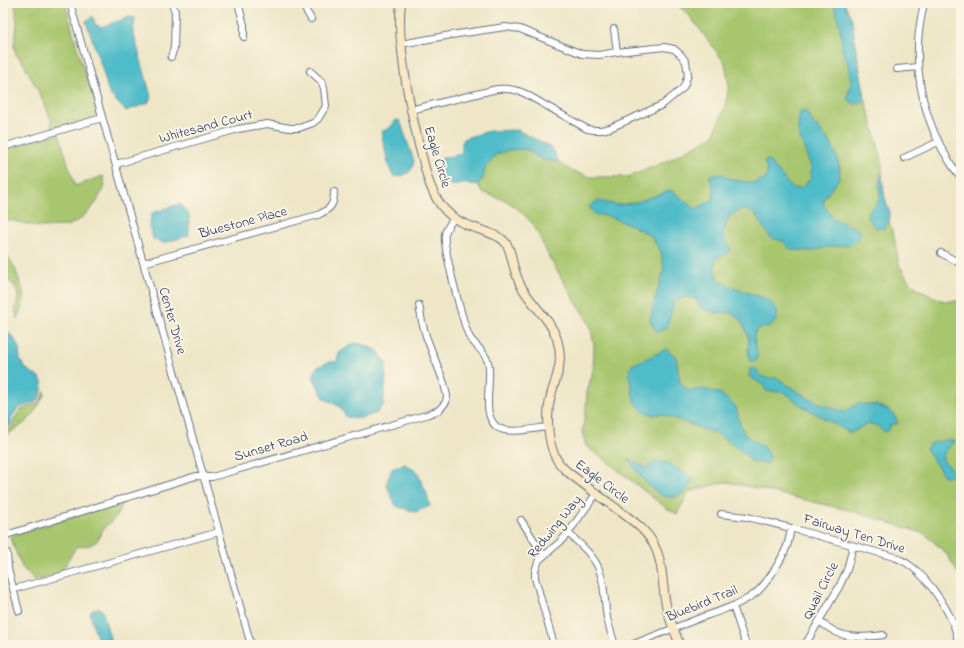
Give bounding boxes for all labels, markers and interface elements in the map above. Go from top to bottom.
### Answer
street label: Whitesand Court [157,104,255,150]
street label: Eagle Circle [417,124,457,191]
street label: Bluestone Place [196,201,290,245]
street label: Center Drive [152,285,192,358]
street label: Sunset Road [232,426,310,468]
street label: Eagle Circle [570,455,634,511]
street label: Redwing Way [523,491,588,564]
street label: Fairway Ten Drive [799,508,908,561]
street label: Quail Circle [798,558,845,624]
street label: Bluebird Trail [662,580,741,628]

